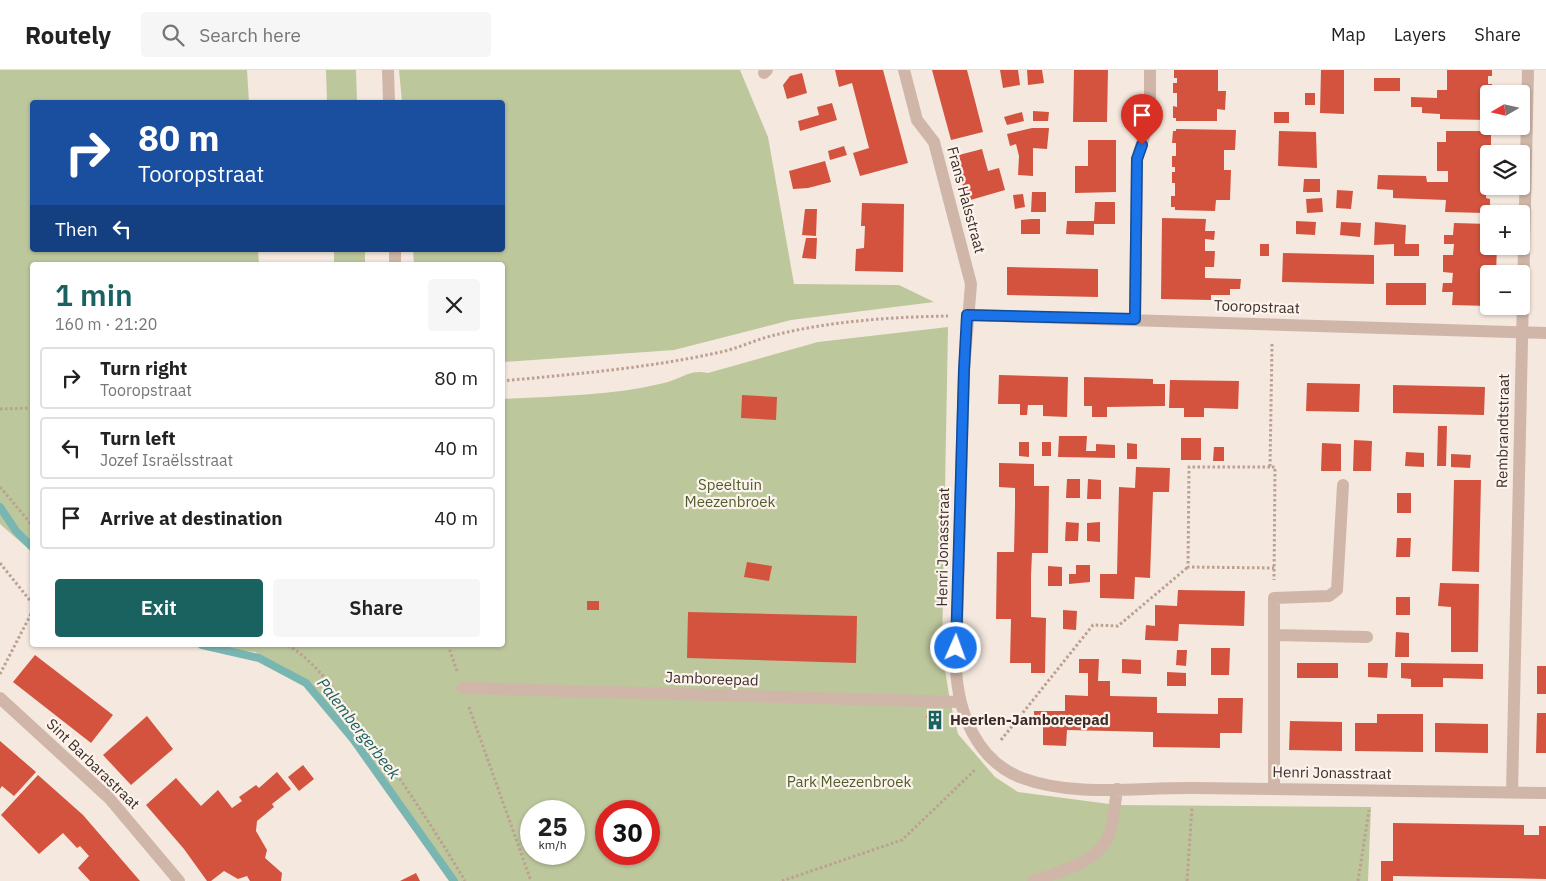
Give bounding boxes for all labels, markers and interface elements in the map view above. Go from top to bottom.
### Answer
search box [141,12,491,57]
text: Routely [25,19,111,51]
icon: search [159,21,187,49]
text: Search here [199,23,301,47]
text: Map [1331,23,1366,46]
text: Layers [1394,23,1446,46]
text: Share [1474,23,1521,46]
north arrow [1480,85,1530,135]
map controls [1480,85,1530,315]
pin [1121,94,1163,145]
icon: arrive [1128,101,1156,129]
text: 80 m [138,115,220,161]
icon: right [55,120,120,185]
street label: Frans Halsstraat [943,144,990,255]
button: layers [1480,145,1530,195]
text: Tooropstraat [138,159,264,188]
button: + [1480,205,1530,255]
icon: left [108,215,136,243]
text: Then [55,217,98,241]
button: − [1480,265,1530,315]
text: 1 min [55,275,133,314]
button: close [428,279,480,331]
street label: Tooropstraat [1214,296,1300,317]
text: 160 m · 21:20 [55,314,157,334]
text: Turn right [100,356,187,380]
icon: right [57,364,85,392]
text: 80 m [434,366,478,390]
street label: Rembrandtstraat [1492,374,1513,488]
text: Tooropstraat [100,380,192,400]
text: Turn left [100,426,176,450]
icon: left [57,434,85,462]
text: 40 m [434,436,478,460]
text: Jozef Israëlsstraat [100,450,233,470]
park label: Speeltuin Meezenbroek [685,475,775,511]
street label: Henri Jonasstraat [932,487,953,607]
icon: arrive [57,504,85,532]
text: Arrive at destination [100,506,283,530]
text: 40 m [434,506,478,530]
button: Exit [55,579,263,637]
button: Share [273,579,480,637]
position arrow [929,621,981,673]
street label: Jamboreepad [665,667,759,690]
water label: Palembergerbeek [313,673,405,783]
building icon: Heerlen-Jamboreepad [924,709,946,731]
place label: Heerlen-Jamboreepad [950,710,1109,729]
street label: Sint Barbarastraat [43,714,144,813]
street label: Henri Jonasstraat [1272,762,1392,783]
park label: Park Meezenbroek [787,772,911,791]
speed limit sign: 30 [595,800,660,865]
text: 25 [537,810,568,843]
text: km/h [538,837,567,852]

